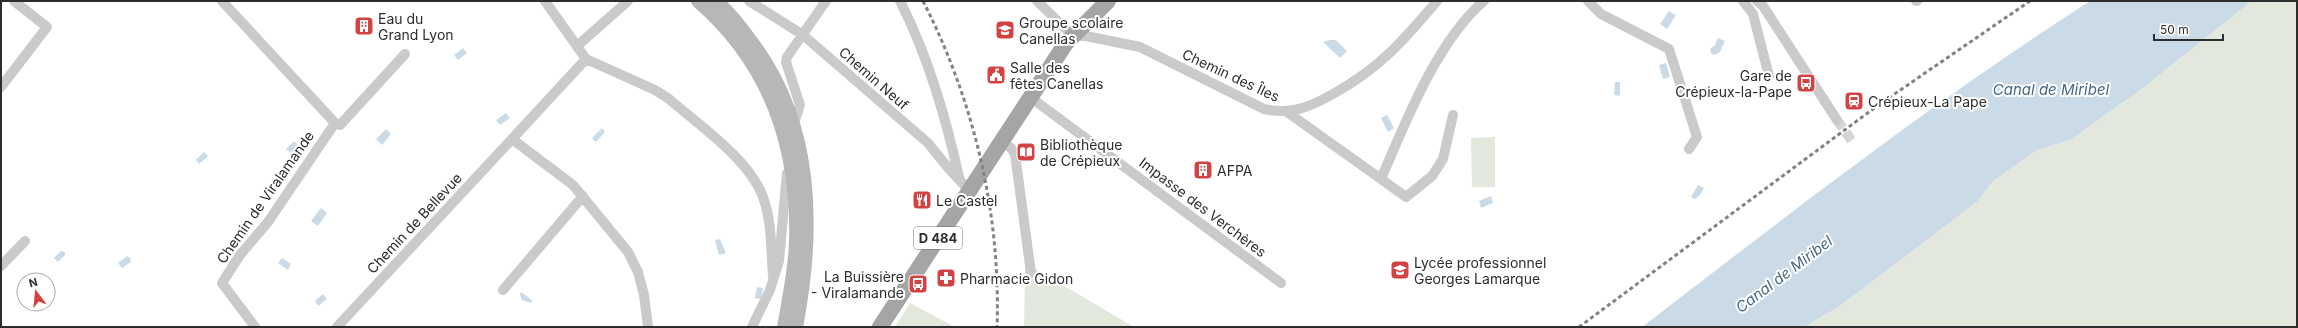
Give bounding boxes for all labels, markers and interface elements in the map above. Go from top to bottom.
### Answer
place label: Eau du Grand Lyon [378,10,454,43]
place label: Groupe scolaire Canellas [1019,14,1123,47]
building icon: Eau du Grand Lyon [353,15,375,37]
scale bar [2154,16,2223,42]
school or university icon: Groupe scolaire Canellas [994,19,1016,41]
text: 50 m [2160,22,2189,37]
street label: Chemin Neuf [836,43,912,113]
street label: Chemin des Îles [1180,45,1282,105]
place label: Salle des fêtes Canellas [1010,59,1103,92]
public building icon: Salle des fêtes Canellas [985,64,1007,86]
place label: Gare de Crépieux-la-Pape [1675,67,1792,100]
bus stop icon: Gare de Crépieux-la-Pape [1795,72,1817,94]
water label: Canal de Miribel [1993,80,2110,99]
station icon: Crépieux-La Pape [1843,90,1865,112]
place label: Crépieux-La Pape [1868,93,1987,110]
street label: Chemin de Viralamande [213,128,317,266]
place label: Bibliothèque de Crépieux [1040,136,1122,169]
library icon: Bibliothèque de Crépieux [1015,141,1037,163]
street label: Impasse des Verchères [1136,154,1270,260]
building icon: AFPA [1192,159,1214,181]
place label: AFPA [1217,162,1253,179]
street label: Chemin de Bellevue [363,169,465,277]
restaurant icon: Le Castel [911,189,933,211]
place label: Le Castel [936,192,998,209]
road number: D 484 [914,227,962,249]
water label: Canal de Miribel [1732,231,1836,317]
place label: Lycée professionnel Georges Lamarque [1414,254,1546,287]
school or university icon: Lycée professionnel Georges Lamarque [1389,259,1411,281]
pharmacy icon: Pharmacie Gidon [935,267,957,289]
place label: La Buissière - Viralamande [811,268,904,301]
place label: Pharmacie Gidon [960,270,1073,287]
north arrow [16,272,56,312]
bus stop icon: La Buissière - Viralamande [907,273,929,295]
text: N [27,275,39,290]

